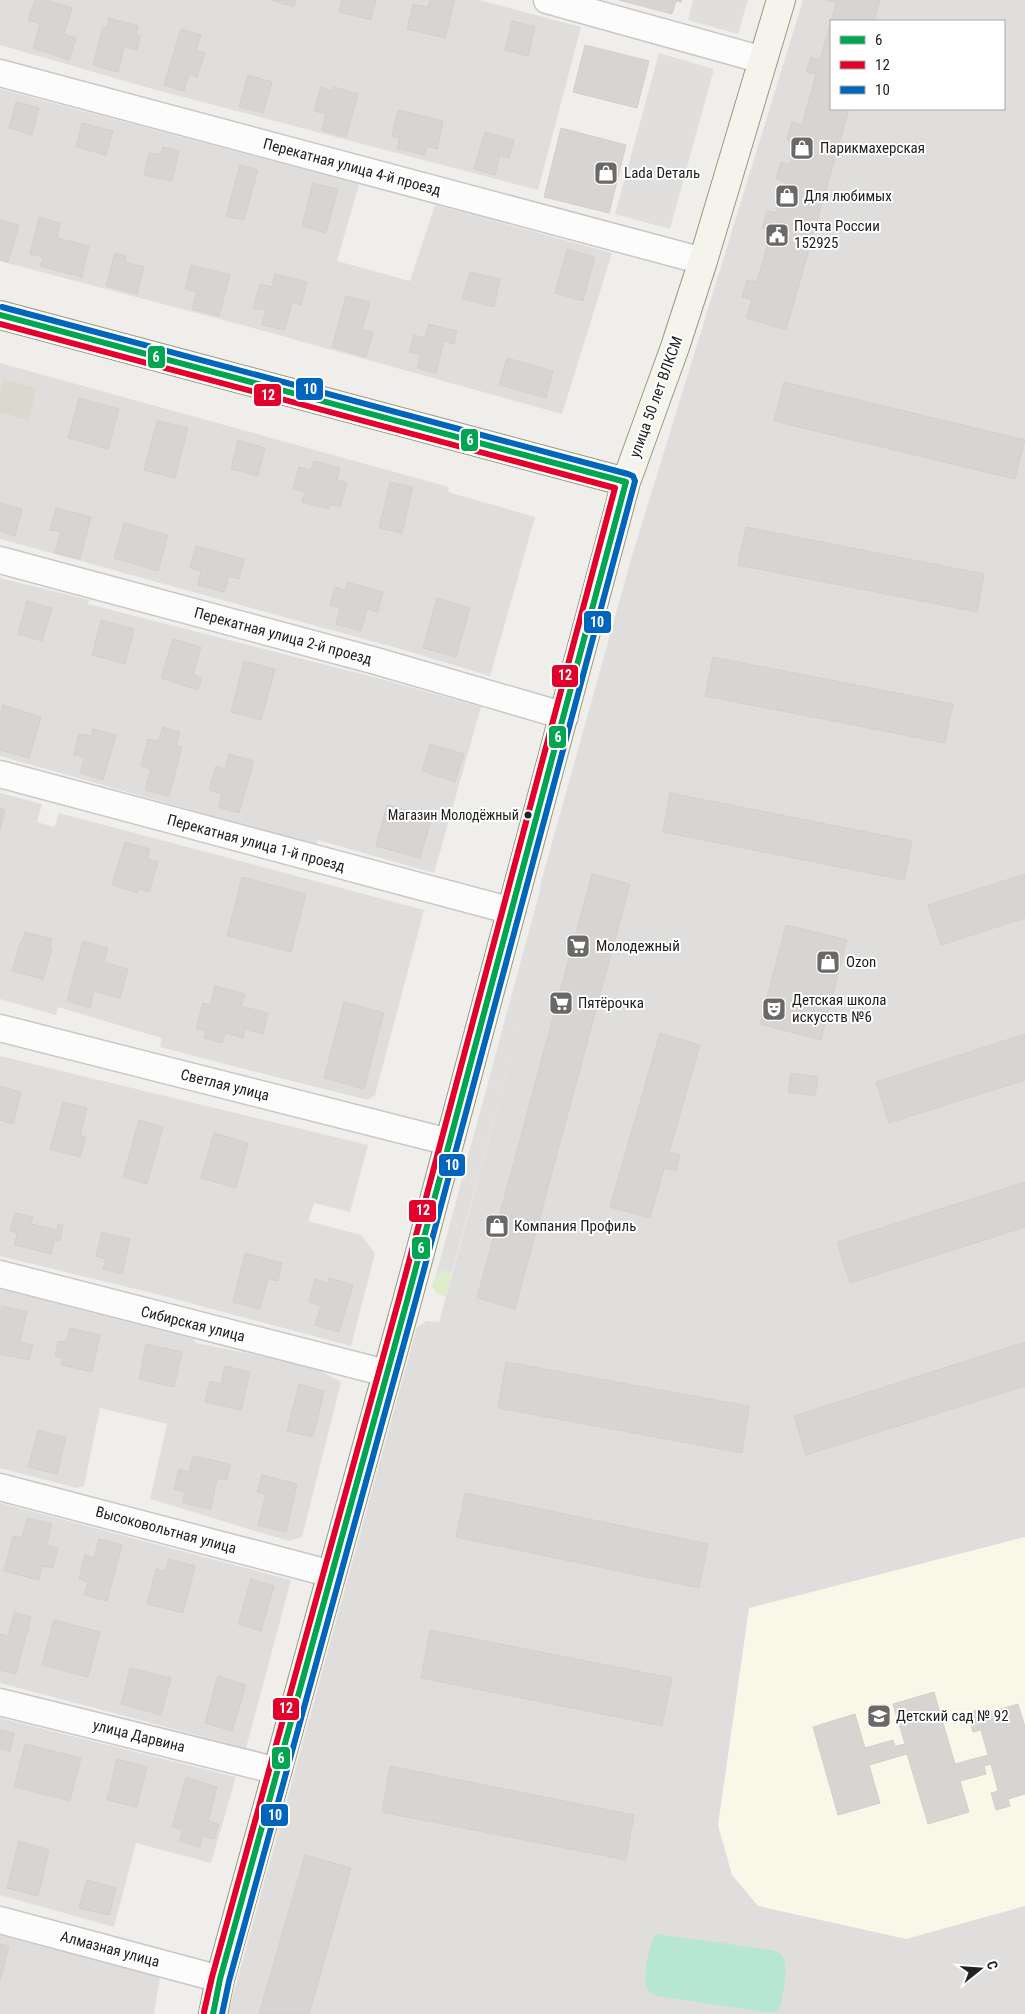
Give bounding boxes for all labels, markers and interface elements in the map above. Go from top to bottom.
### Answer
legend [830,20,1005,110]
text: 6 [875,31,882,49]
text: 12 [875,56,890,74]
text: 10 [875,81,890,99]
street label: Перекатная улица 4-й проезд [261,135,443,199]
shop icon: Парикмахерская [789,135,815,161]
place label: Парикмахерская [820,139,925,157]
shop icon: Lada Dеталь [593,160,619,186]
place label: Lada Dеталь [624,164,700,182]
shop icon: Для любимых [774,183,800,209]
place label: Для любимых [804,187,892,205]
place label: Почта России 152925 [794,217,880,252]
public building icon: Почта России 152925 [764,222,790,248]
street label: улица 50 лет ВЛКСМ [626,334,686,460]
line badge: 6 [147,345,166,369]
text: 6 [152,349,160,365]
line badge: 10 [295,377,324,401]
text: 10 [303,381,317,397]
line badge: 12 [253,383,282,407]
text: 12 [261,387,275,403]
line badge: 6 [460,428,479,452]
text: 6 [466,432,474,448]
street label: Перекатная улица 2-й проезд [192,604,374,668]
line badge: 10 [583,610,612,634]
text: 10 [590,614,604,630]
line badge: 12 [551,664,579,688]
text: 12 [558,667,572,683]
line badge: 6 [548,725,567,749]
text: 6 [554,729,562,745]
place label: Магазин Молодёжный [388,807,519,823]
marker: Магазин Молодёжный [523,810,533,820]
street label: Перекатная улица 1-й проезд [165,811,347,875]
supermarket icon: Молодежный [565,933,591,959]
place label: Молодежный [596,937,680,955]
shop icon: Ozon [815,949,841,975]
place label: Ozon [846,953,876,971]
supermarket icon: Пятёрочка [548,990,574,1016]
place label: Детская школа искусств №6 [792,991,887,1026]
place label: Пятёрочка [578,994,644,1012]
theatre icon: Детская школа искусств №6 [761,996,787,1022]
street label: Светлая улица [179,1065,271,1105]
line badge: 10 [438,1153,466,1177]
text: 10 [445,1157,459,1173]
line badge: 12 [408,1199,437,1223]
text: 12 [416,1202,430,1218]
shop icon: Компания Профиль [484,1213,510,1239]
place label: Компания Профиль [514,1217,636,1235]
line badge: 6 [411,1236,431,1260]
text: 6 [417,1240,425,1256]
street label: Сибирская улица [139,1302,247,1346]
street label: Высоковольтная улица [94,1503,238,1557]
line badge: 12 [272,1697,300,1721]
text: 12 [279,1700,293,1716]
school or university icon: Детский сад № 92 [866,1703,892,1729]
place label: Детский сад № 92 [896,1707,1009,1725]
street label: улица Дарвина [91,1716,187,1756]
line badge: 6 [271,1746,291,1770]
text: 6 [277,1750,285,1766]
line badge: 10 [260,1803,289,1827]
text: 10 [268,1807,282,1823]
street label: Алмазная улица [58,1927,162,1971]
north arrow [955,1944,1005,1994]
text: С [984,1959,1001,1971]

